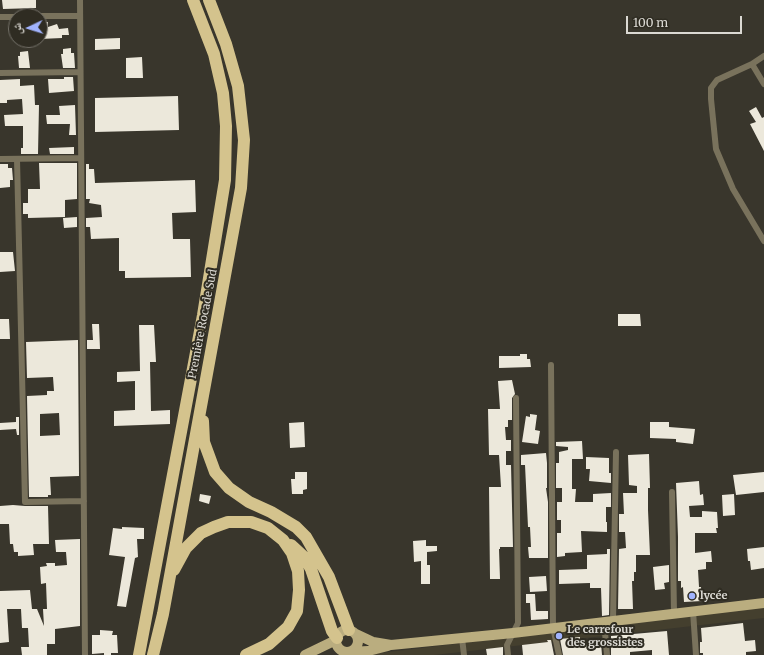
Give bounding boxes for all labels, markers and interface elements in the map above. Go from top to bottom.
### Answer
north arrow [8,8,48,48]
scale bar [628,8,744,34]
text: 100 m [633,15,668,30]
text: ش [10,22,24,35]
street label: Première Rocade Sud [186,268,220,380]
place label: lycée [700,589,727,603]
marker: lycée [687,591,697,601]
place label: Le carrefour des grossistes [567,623,643,649]
marker: Le carrefour des grossistes [554,631,564,641]

